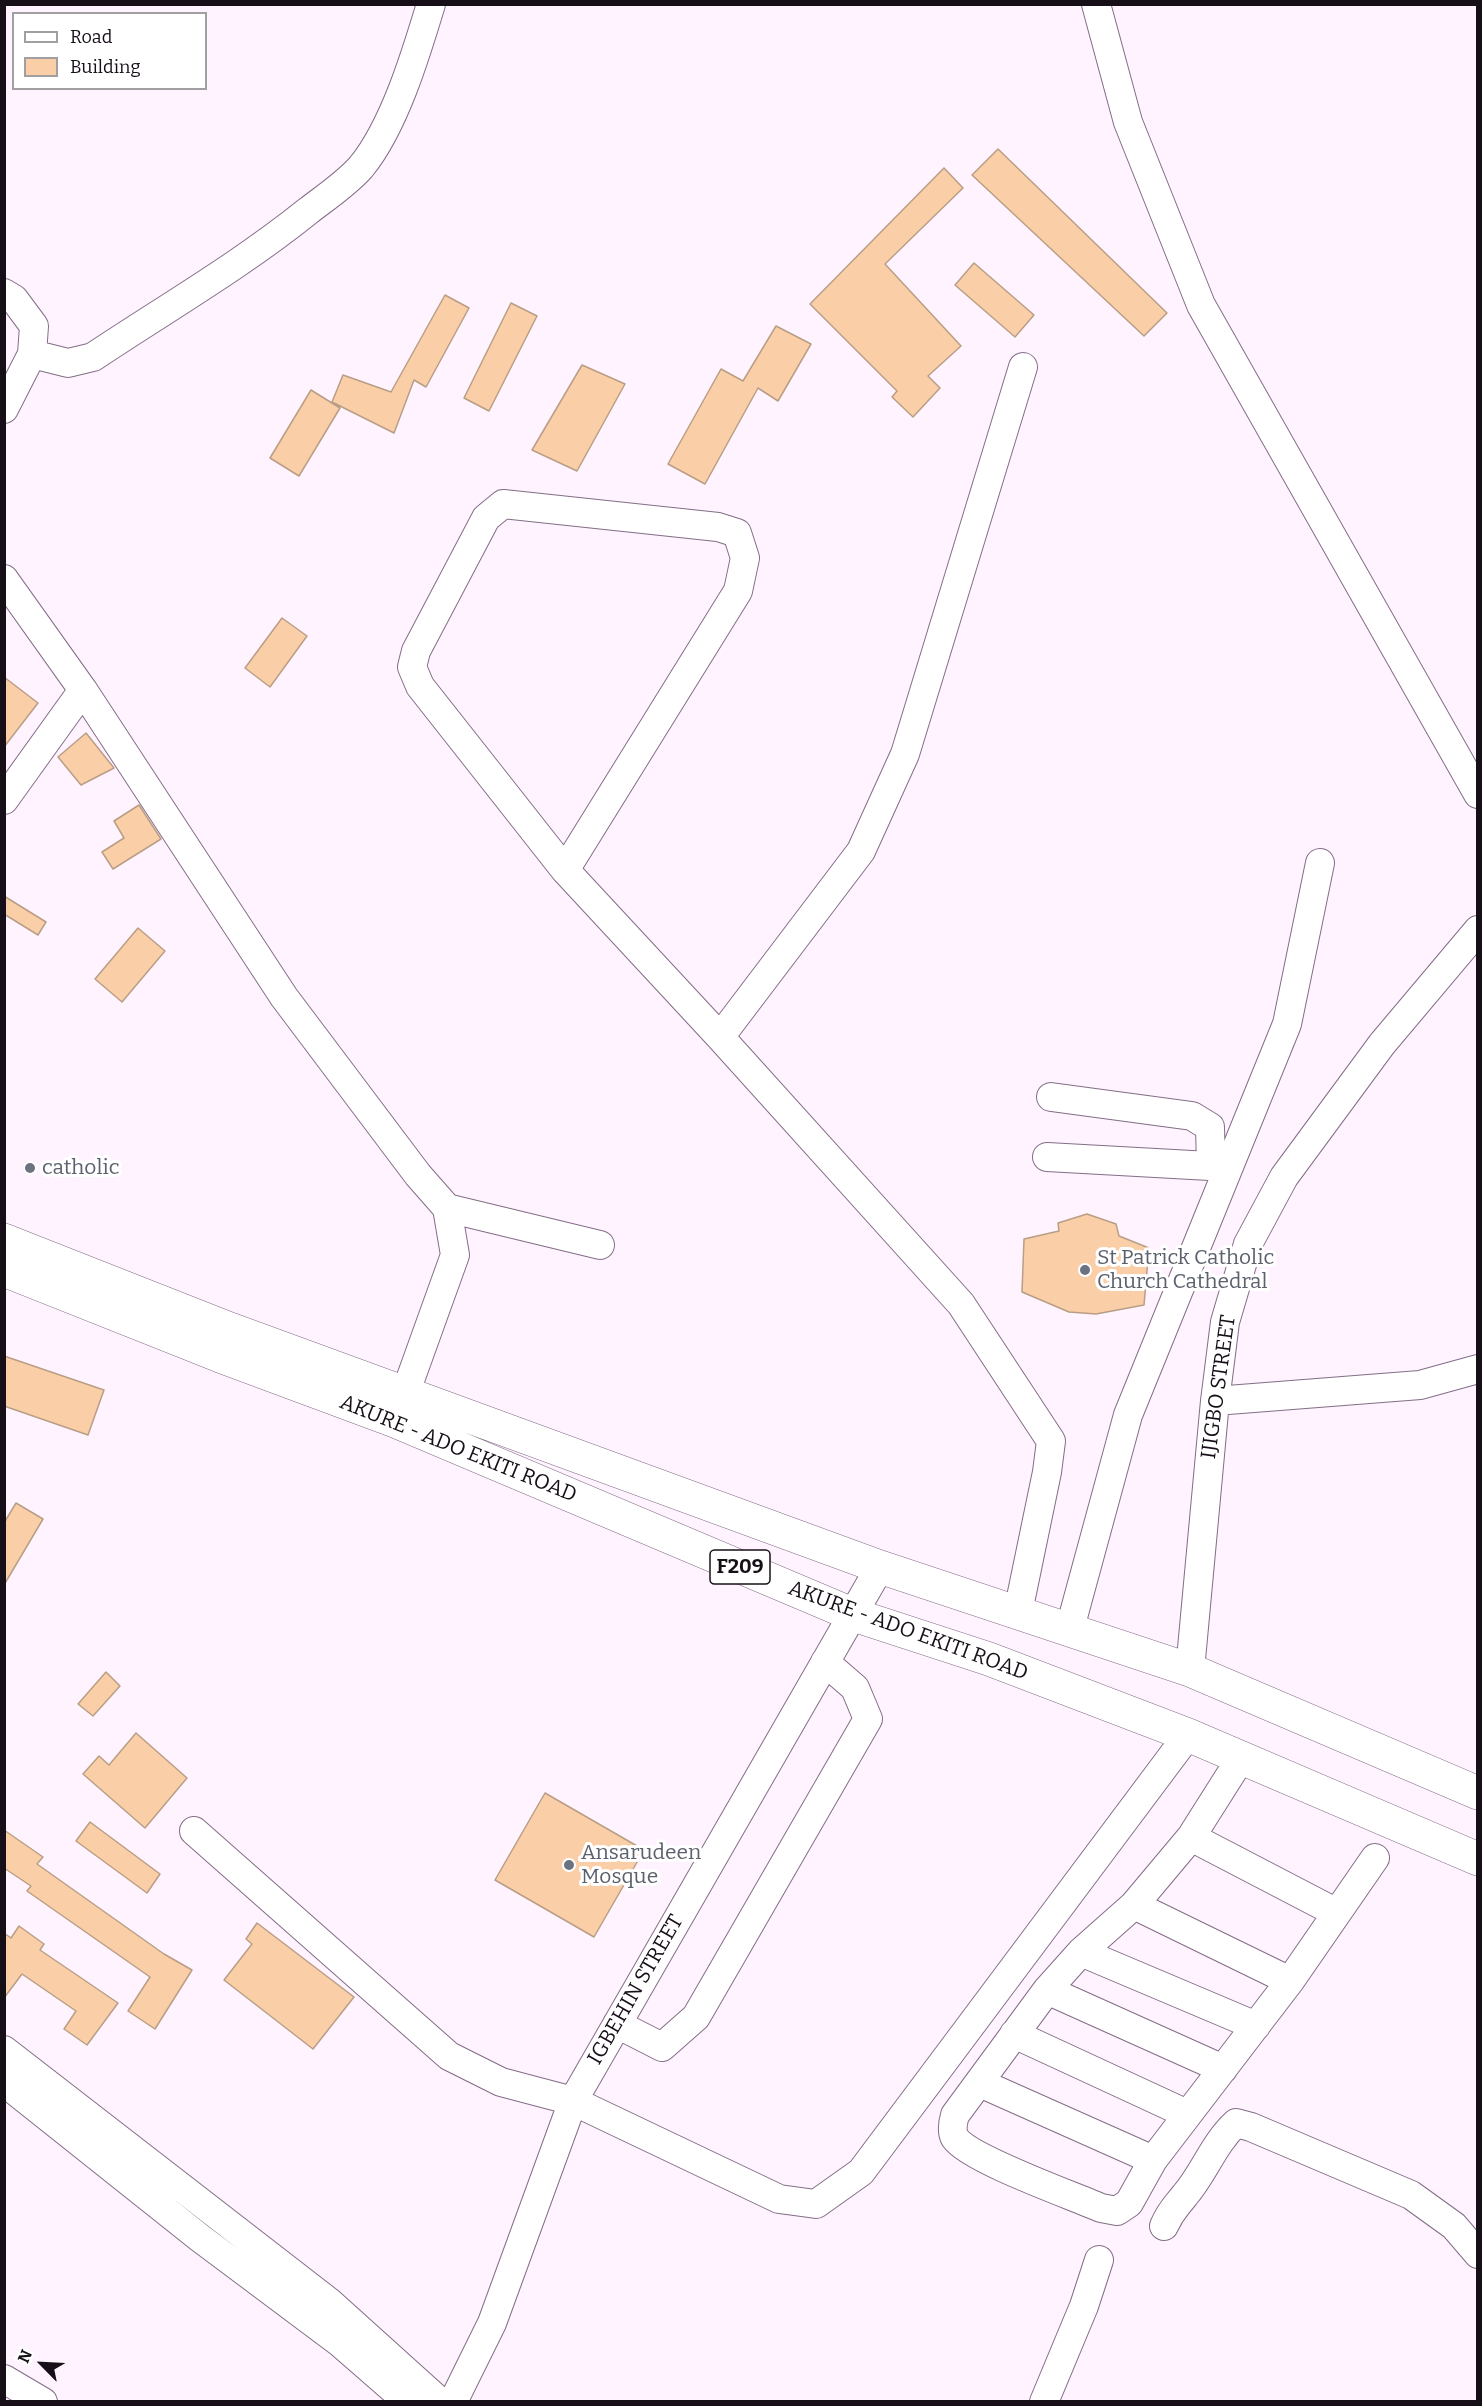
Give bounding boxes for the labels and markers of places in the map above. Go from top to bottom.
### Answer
place label: catholic [42,1155,119,1181]
marker: catholic [23,1161,37,1175]
place label: St Patrick Catholic Church Cathedral [1097,1245,1274,1295]
marker: St Patrick Catholic Church Cathedral [1078,1263,1092,1277]
place label: Ansarudeen Mosque [581,1840,701,1890]
marker: Ansarudeen Mosque [562,1858,576,1872]

